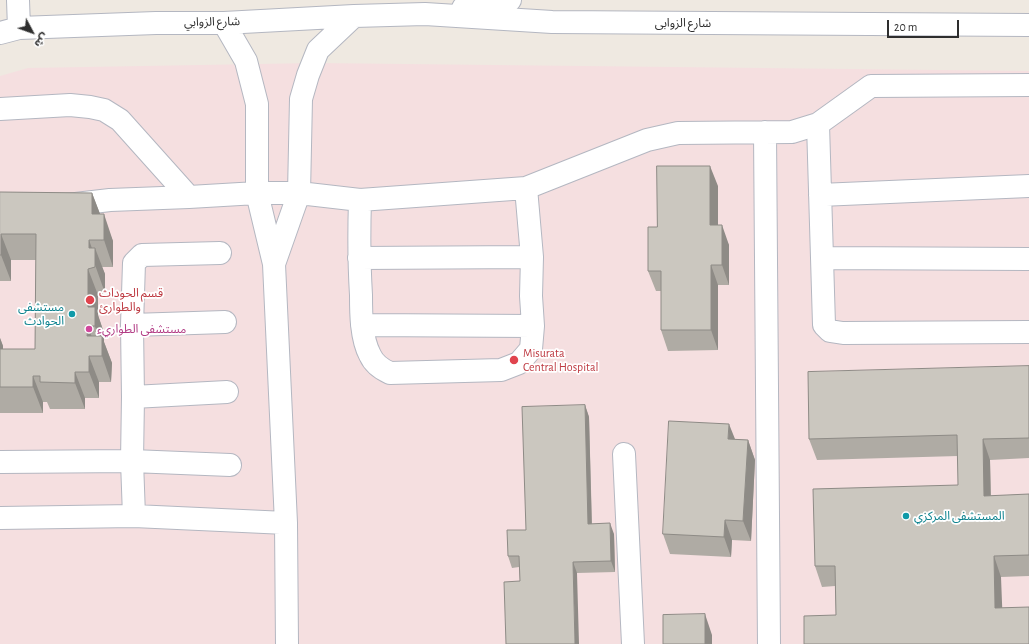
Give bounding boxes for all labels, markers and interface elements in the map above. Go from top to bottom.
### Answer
north arrow [12,12,52,52]
scale bar [889,12,961,38]
street label: شارع الزوابي [184,14,240,30]
street label: شارع الزوابى [655,16,711,30]
text: 20 m [894,21,917,33]
text: ش [32,31,51,49]
place label: قسم الحوداث والطوارئ [99,286,163,314]
marker: قسم الحوداث والطوارئ [84,294,96,306]
place label: مستشفى الحوادث [18,300,64,328]
marker: مستشفى الحوادث [67,309,77,319]
place label: مستشفى الطواريء [97,322,186,336]
marker: مستشفى الطواريء [84,324,94,334]
place label: Misurata Central Hospital [523,346,598,374]
marker: Misurata Central Hospital [508,354,520,366]
place label: المستشفى المركزي [914,509,1005,523]
marker: المستشفى المركزي [901,511,911,521]

